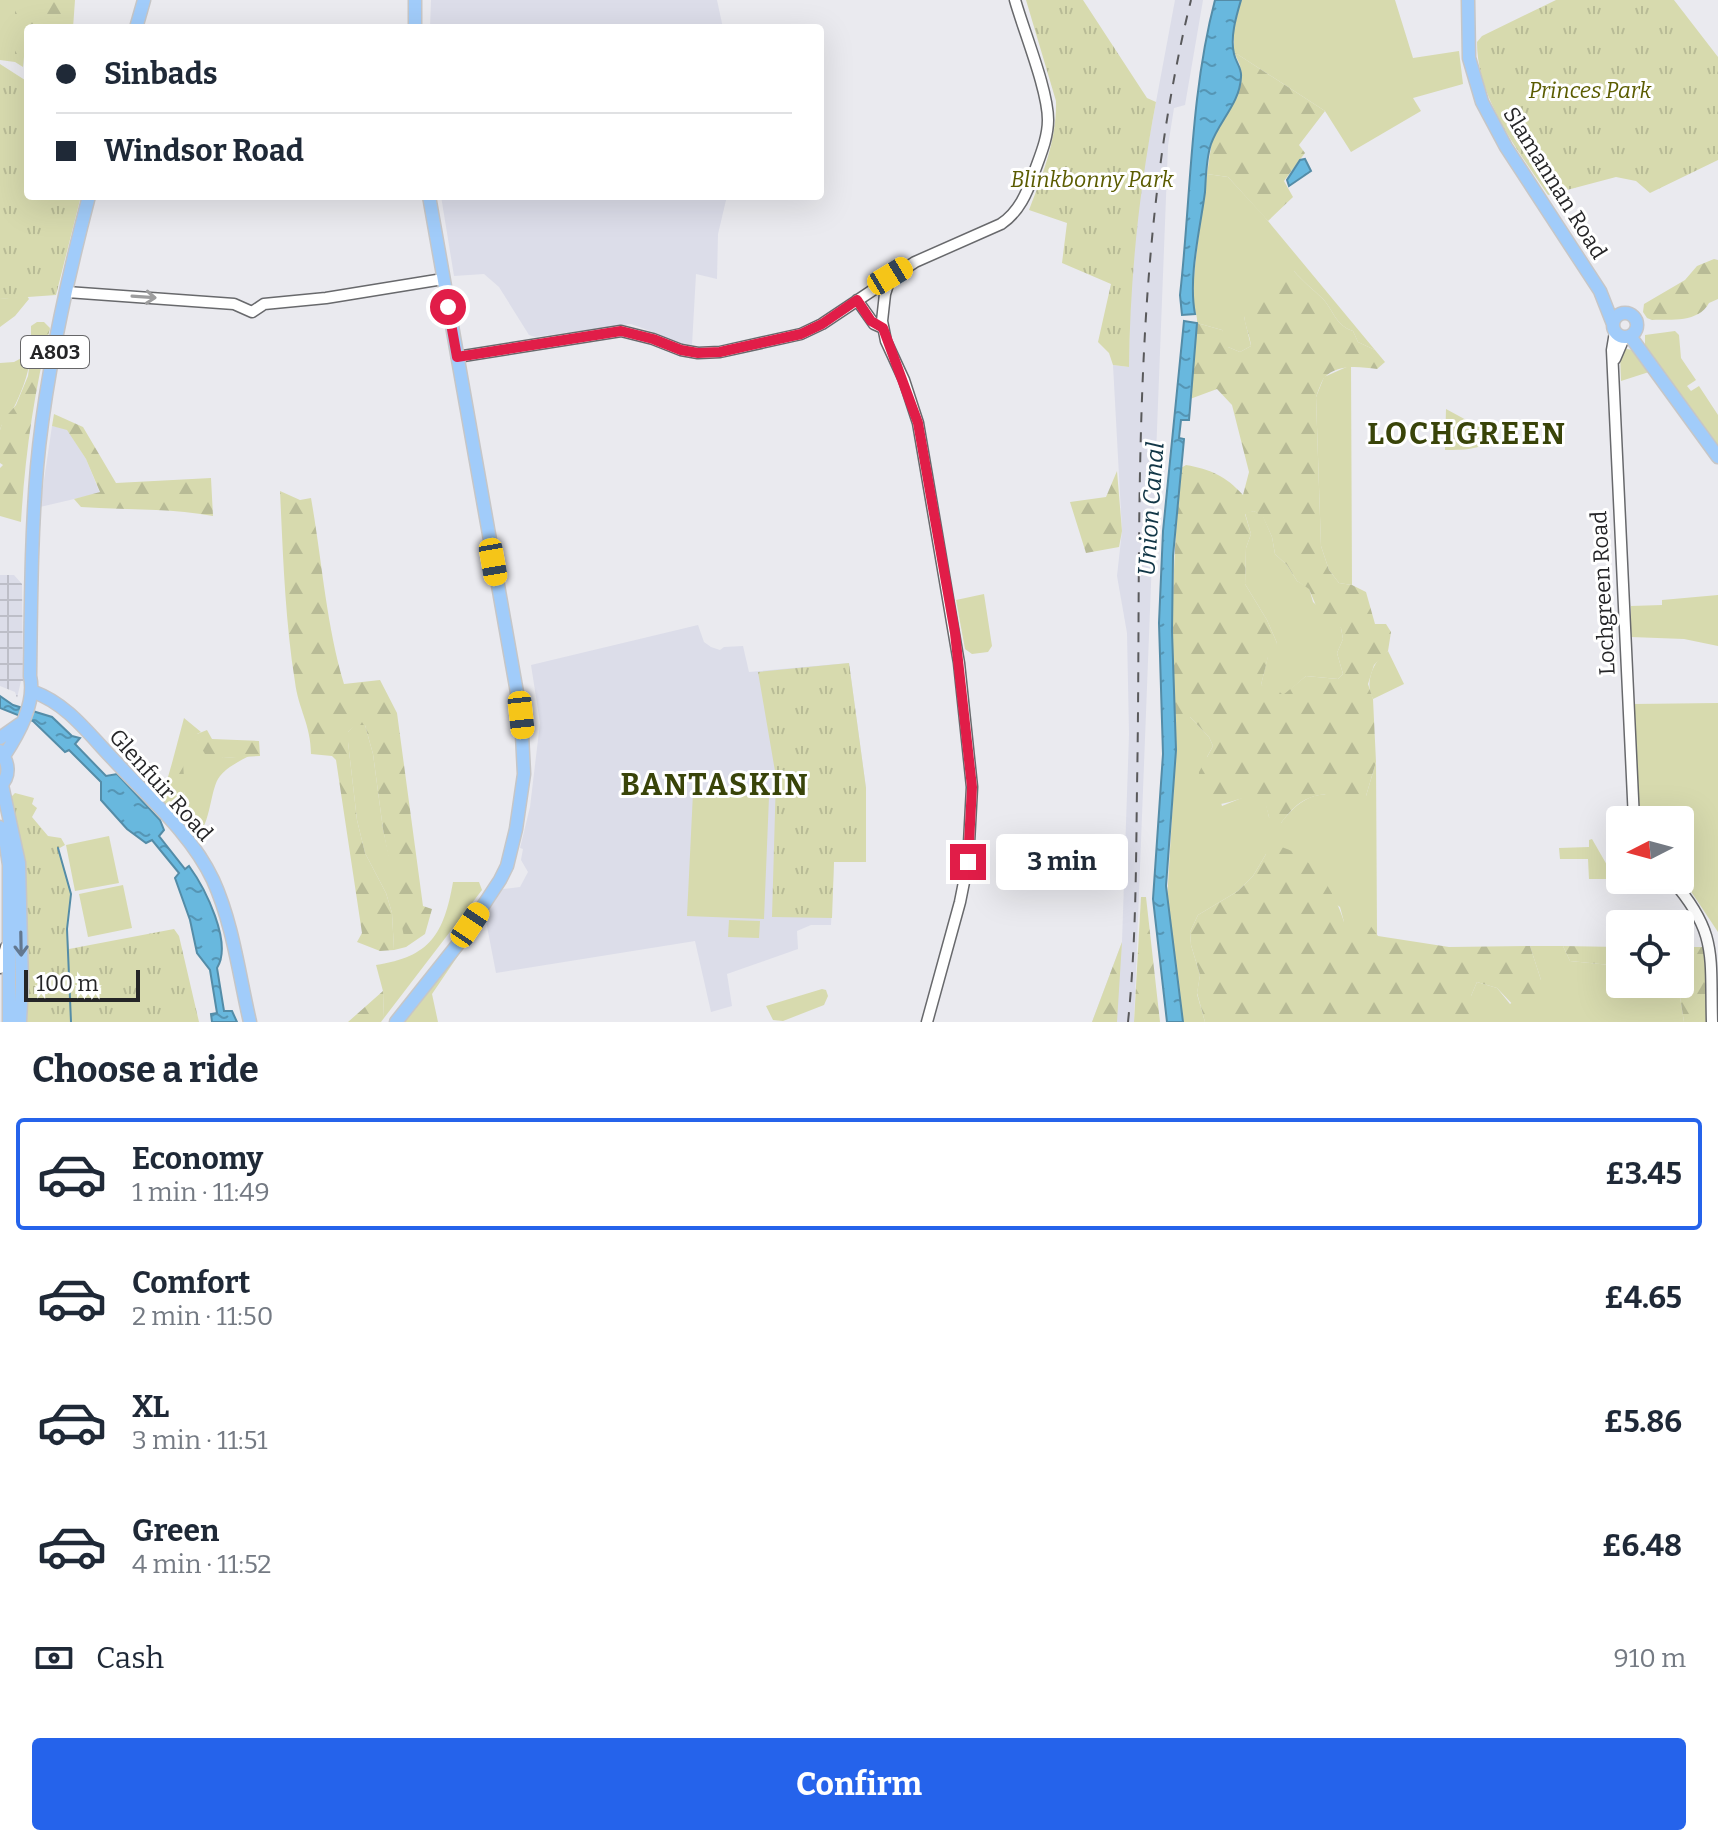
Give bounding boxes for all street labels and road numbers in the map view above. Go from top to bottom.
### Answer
street label: Slamannan Road [1497,102,1613,264]
road number: A803 [21,336,89,368]
street label: Lochgreen Road [1585,510,1621,676]
street label: Glenfuir Road [103,723,219,847]

